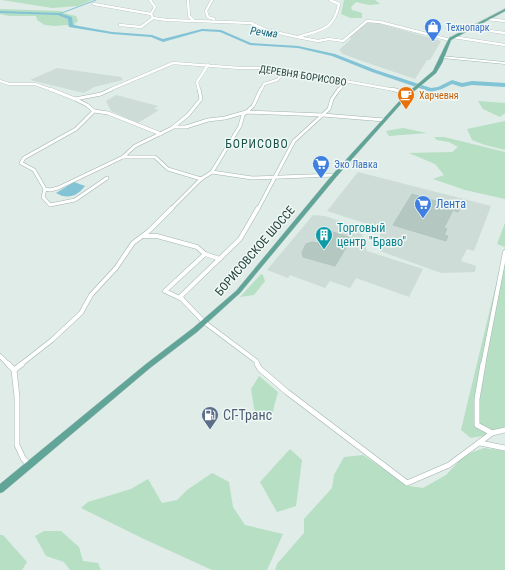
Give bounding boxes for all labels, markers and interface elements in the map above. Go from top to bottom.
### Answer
shop icon: Технопарк [423,17,443,42]
place label: Технопарк [446,22,490,33]
water label: Речма [249,24,279,41]
street label: ДЕРЕВНЯ БОРИСОВО [259,63,347,88]
cafe icon: Харчевня [396,85,416,110]
place label: Харчевня [419,90,459,101]
district label: БОРИСОВО [225,137,289,151]
supermarket icon: Эко Лавка [311,154,331,179]
place label: Эко Лавка [334,159,378,170]
supermarket icon: Лента [413,194,433,219]
place label: Лента [436,197,466,211]
street label: БОРИСОВСКОЕ ШОССЕ [212,203,298,299]
place label: Торговый центр "Браво" [337,221,406,249]
building icon: Торговый центр "Браво" [314,225,334,250]
fuel station icon: СГ-Транс [200,405,220,430]
place label: СГ-Транс [223,407,272,423]

